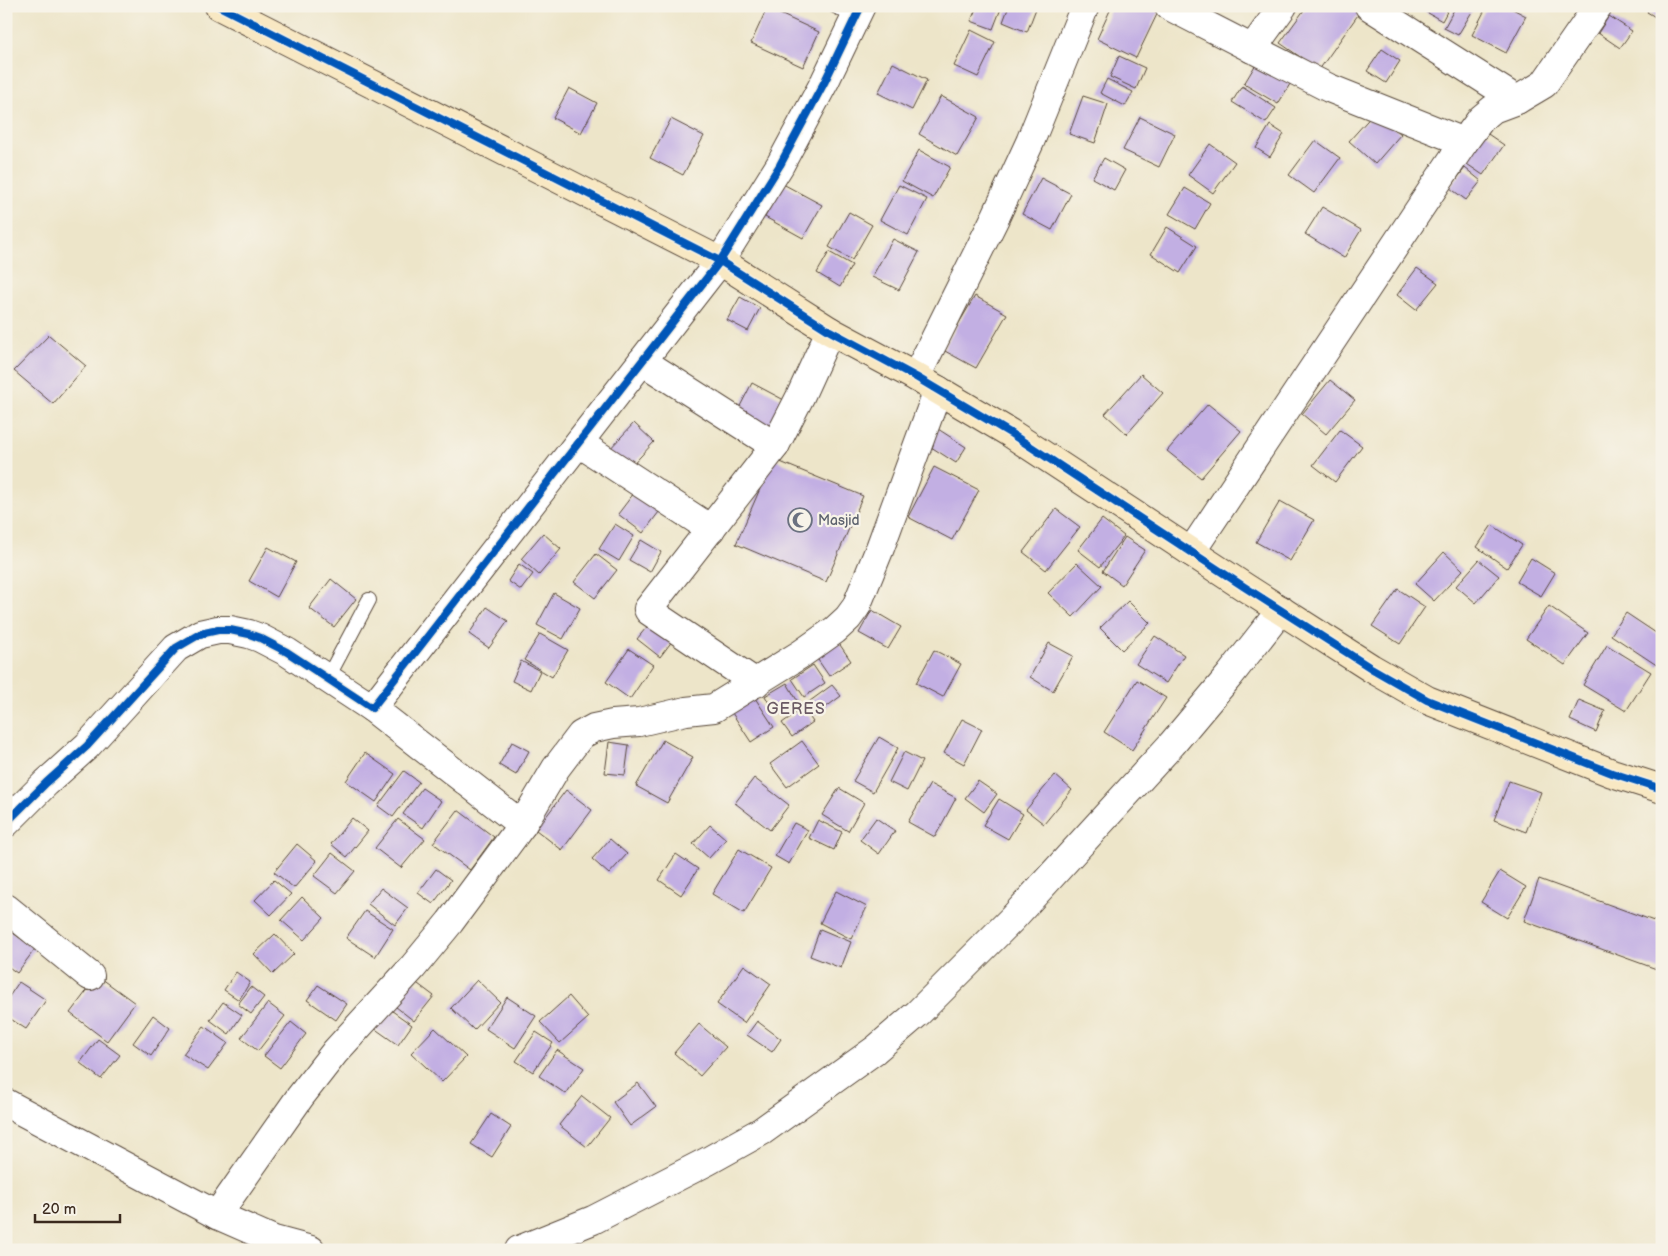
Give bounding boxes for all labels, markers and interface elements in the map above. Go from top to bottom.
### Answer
mosque icon: Masjid [787,507,813,533]
place label: Masjid [818,512,860,529]
district label: GERES [766,700,826,719]
scale bar [35,1191,120,1223]
text: 20 m [42,1200,76,1219]

